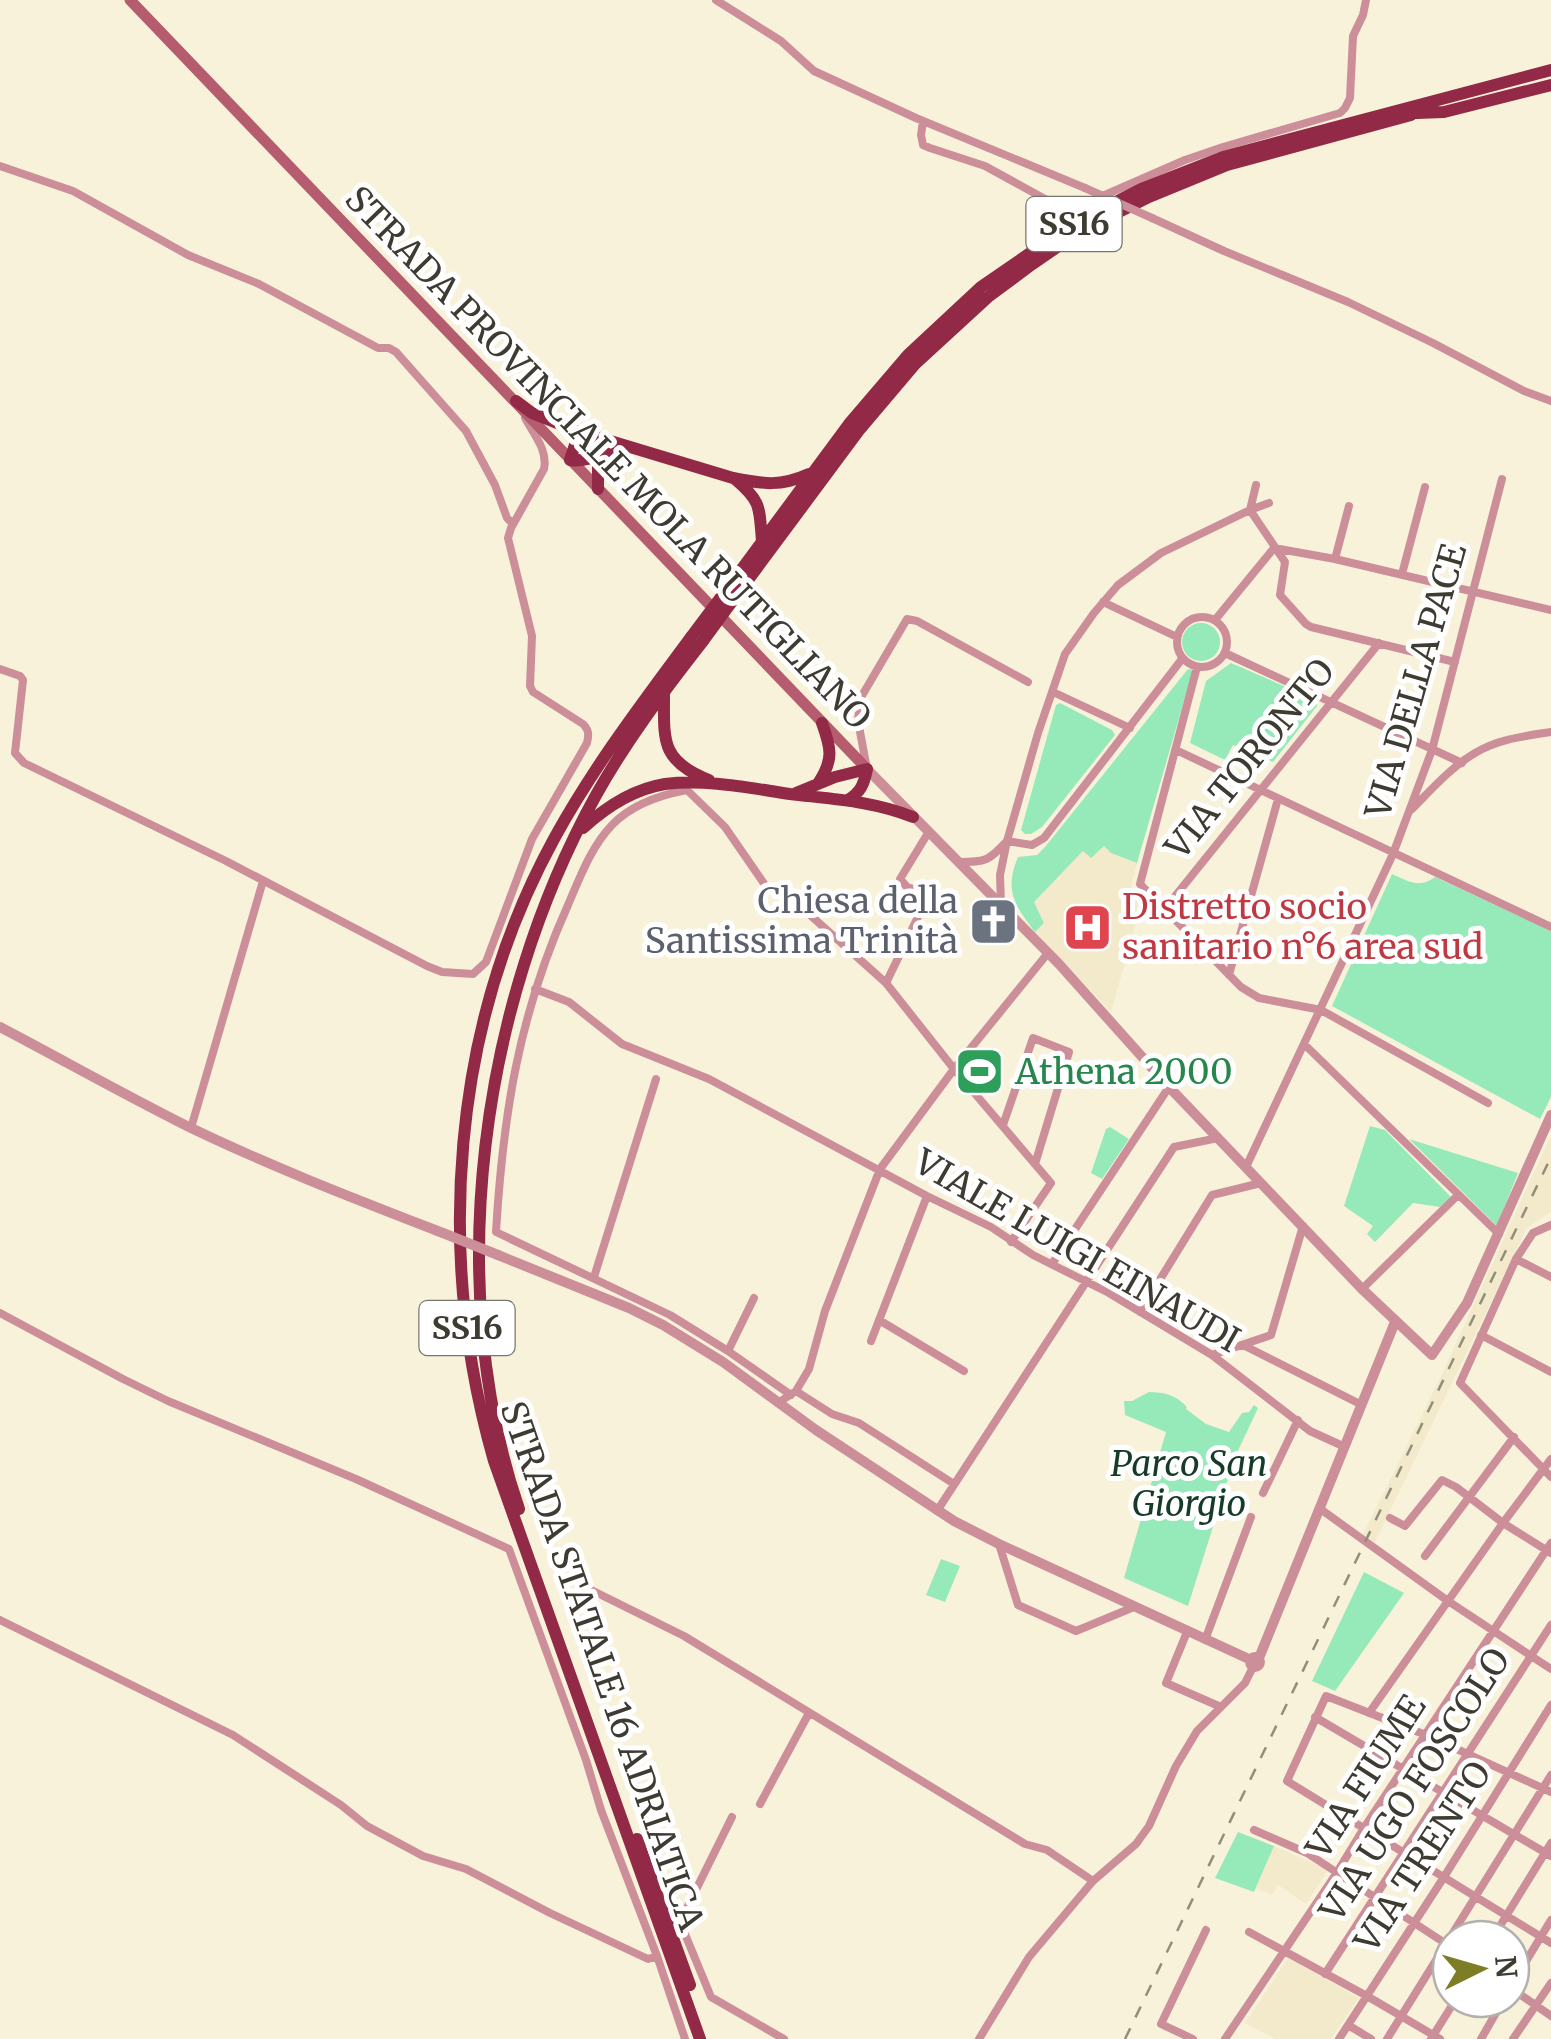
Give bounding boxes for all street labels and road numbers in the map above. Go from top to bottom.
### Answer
street label: STRADA PROVINCIALE MOLA RUTIGLIANO [336,177,880,739]
road number: SS16 [1026,197,1122,251]
street label: VIA DELLA PACE [1356,539,1476,824]
street label: VIA TORONTO [1155,650,1344,869]
street label: VIALE LUIGI EINAUDI [906,1139,1248,1362]
road number: SS16 [420,1301,514,1355]
street label: STRADA STATALE 16 ADRIATICA [491,1396,713,1937]
street label: VIA UGO FOSCOLO [1310,1640,1520,1931]
street label: VIA FIUME [1296,1687,1435,1868]
street label: VIA TRENTO [1344,1753,1501,1961]

